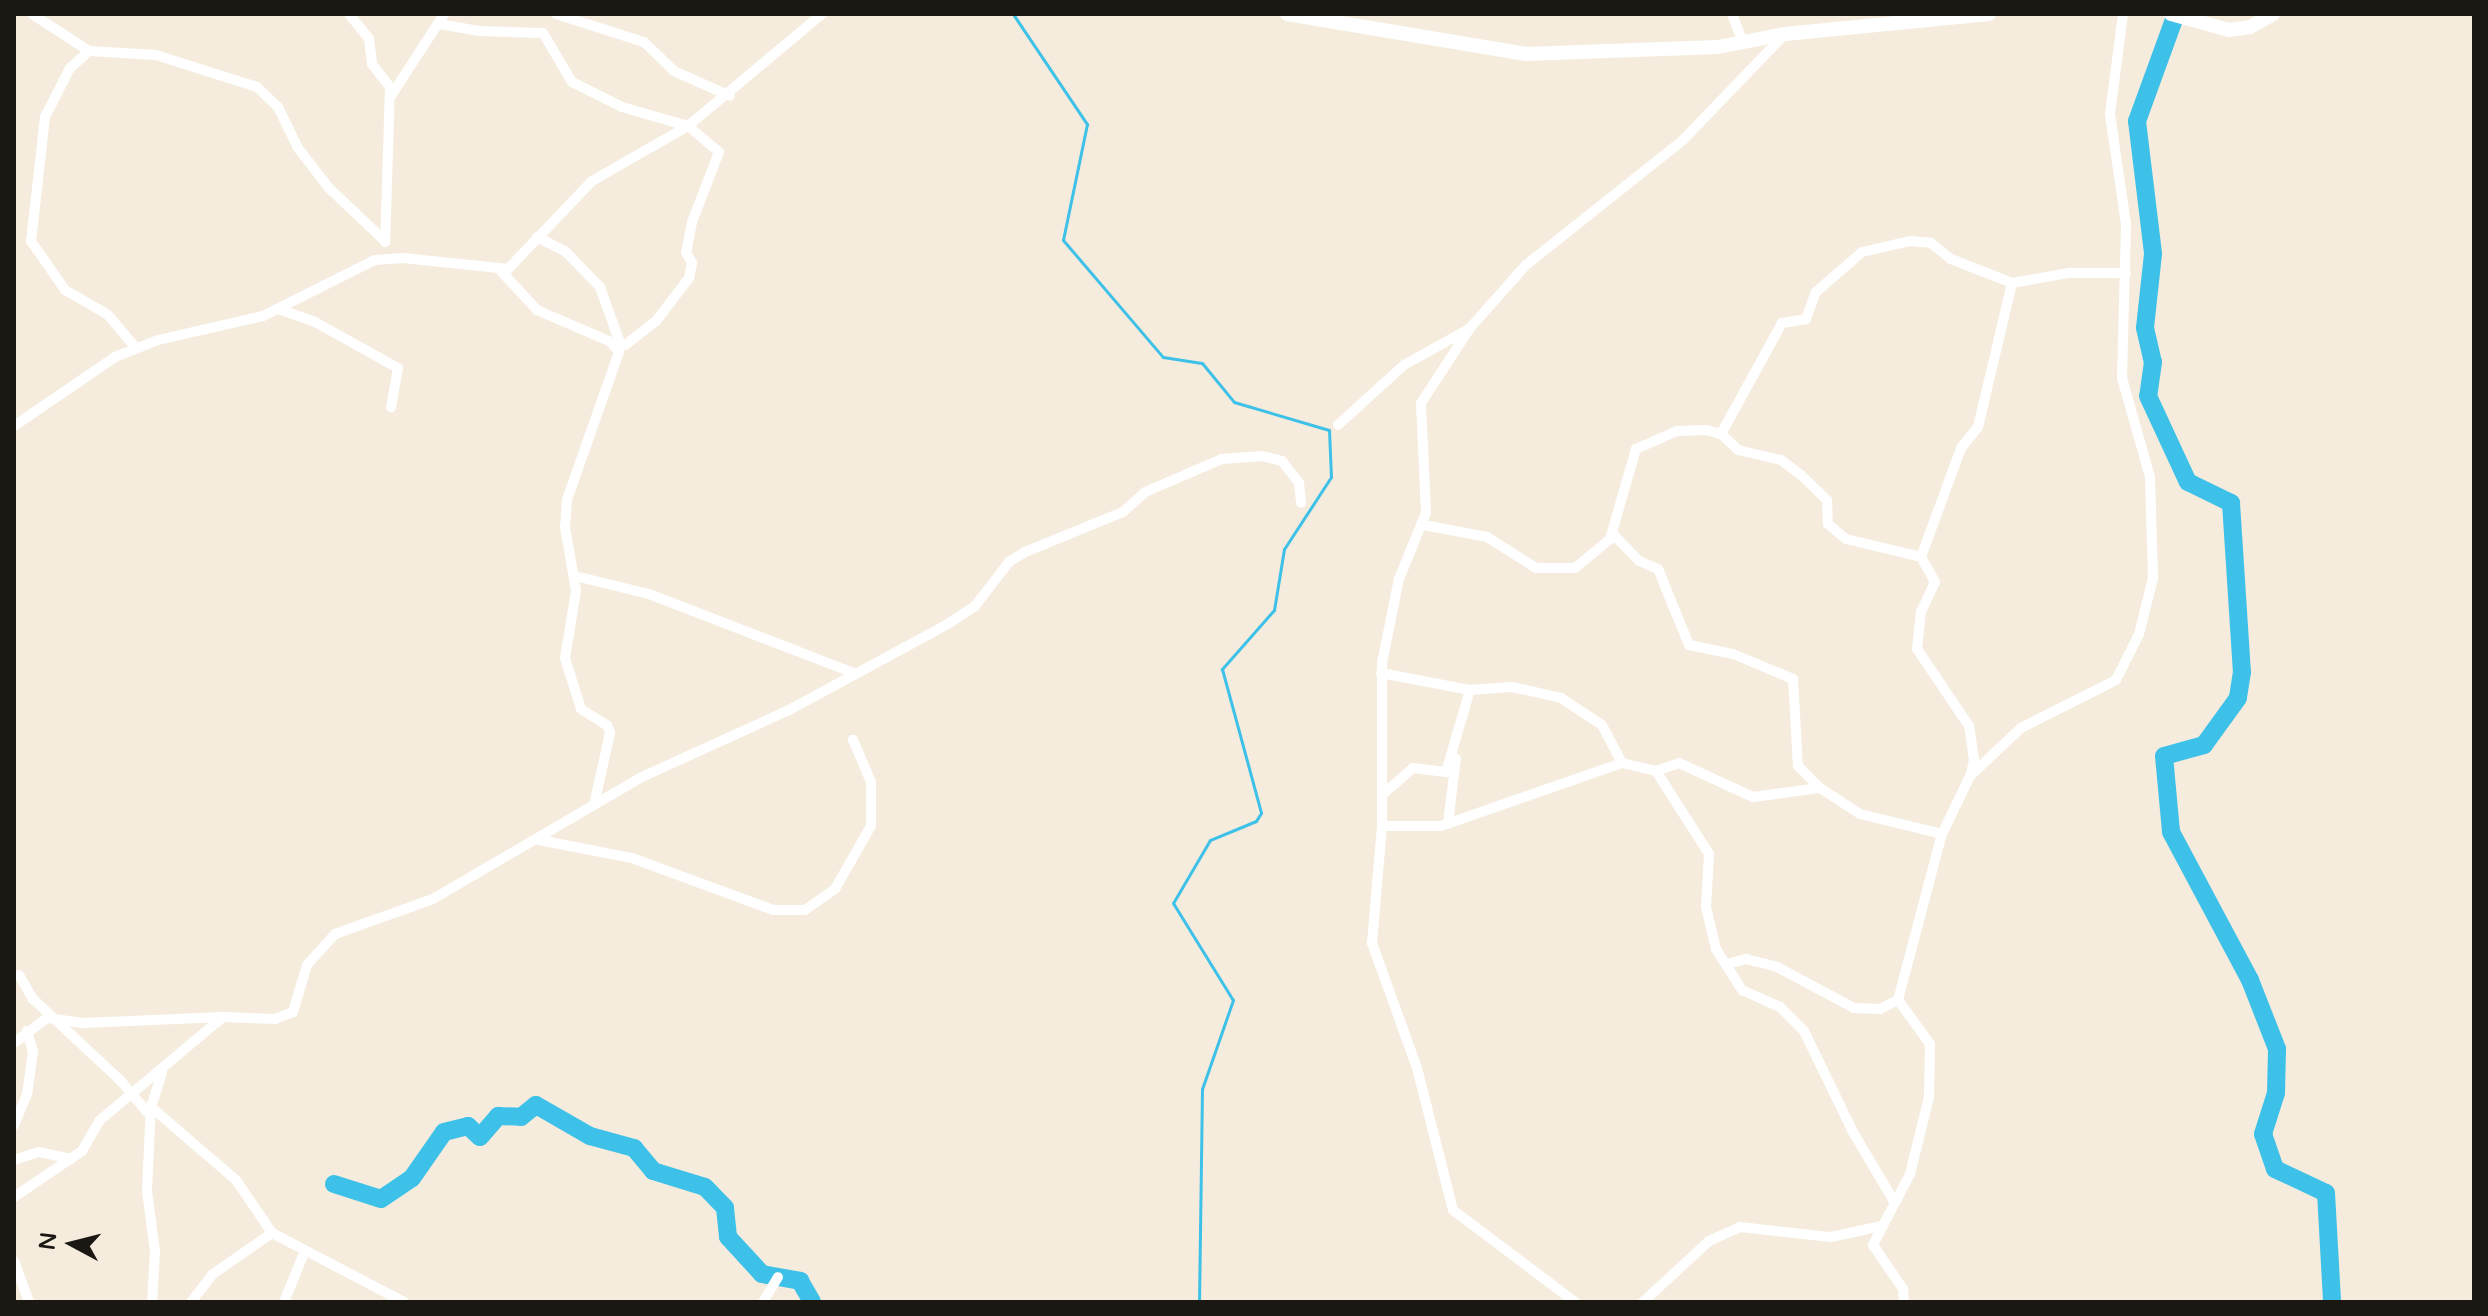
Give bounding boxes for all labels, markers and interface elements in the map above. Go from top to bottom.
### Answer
north arrow [32,1204,112,1284]
text: N [34,1231,62,1251]

